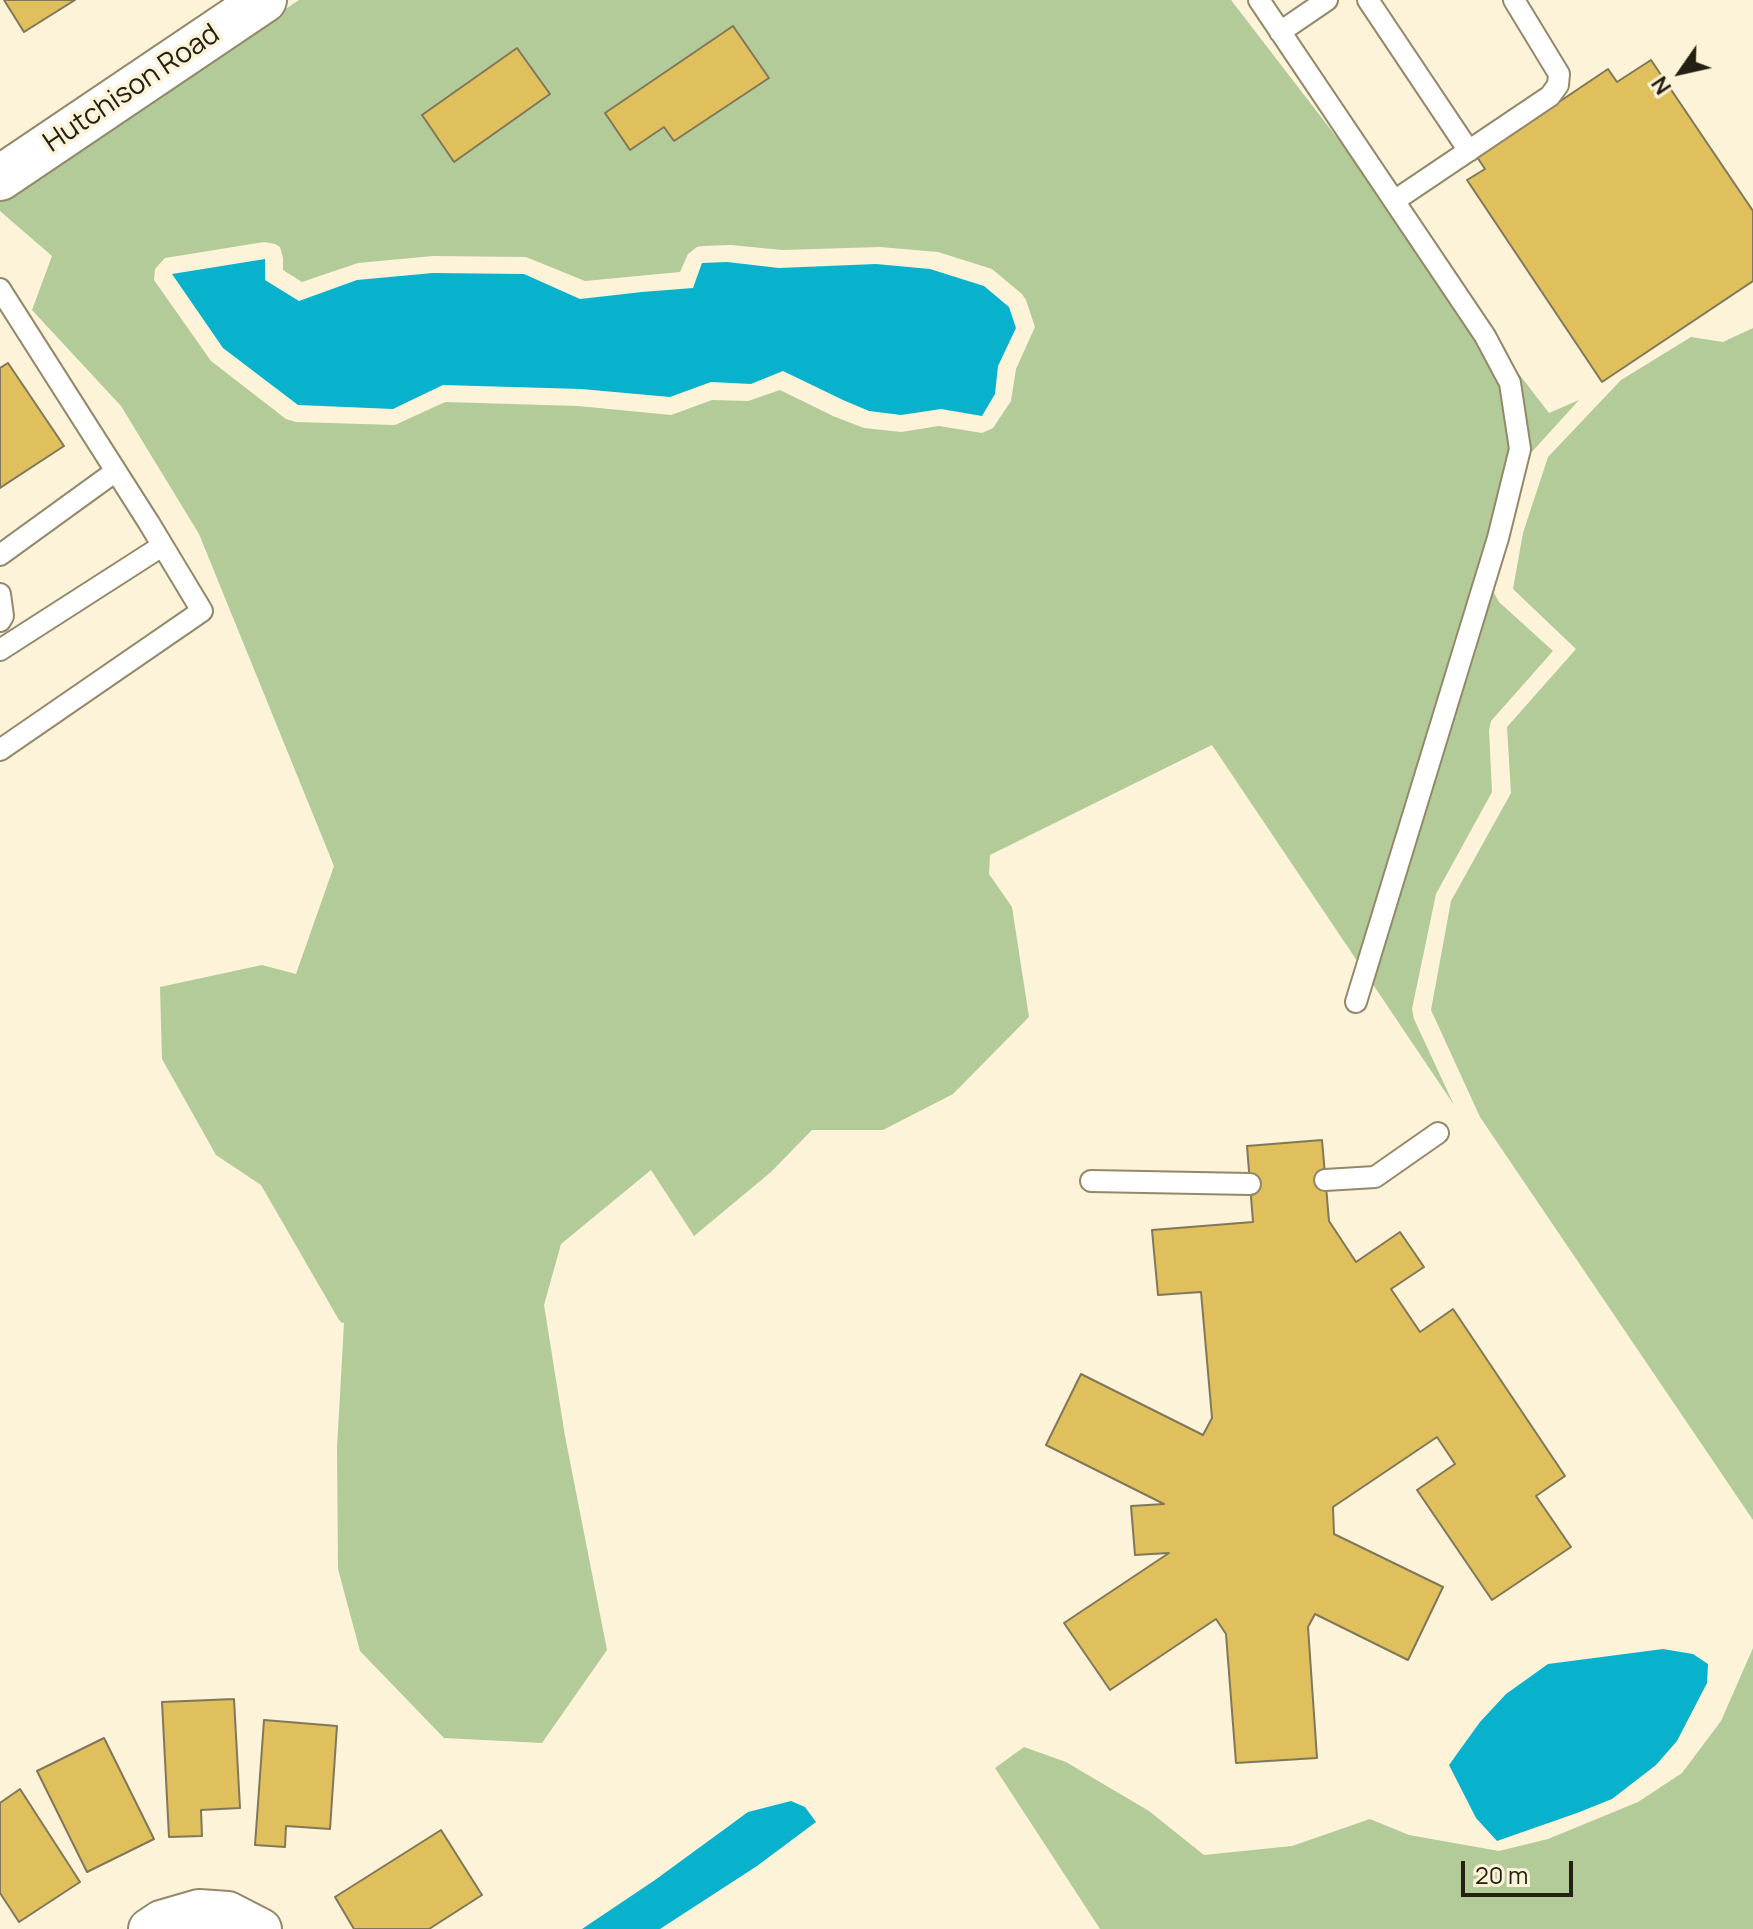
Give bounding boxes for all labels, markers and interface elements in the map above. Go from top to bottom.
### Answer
street label: Hutchison Road [38,18,226,160]
north arrow [1641,32,1721,112]
text: N [1644,70,1678,100]
scale bar [1465,1845,1577,1895]
text: 20 m [1475,1858,1528,1891]

